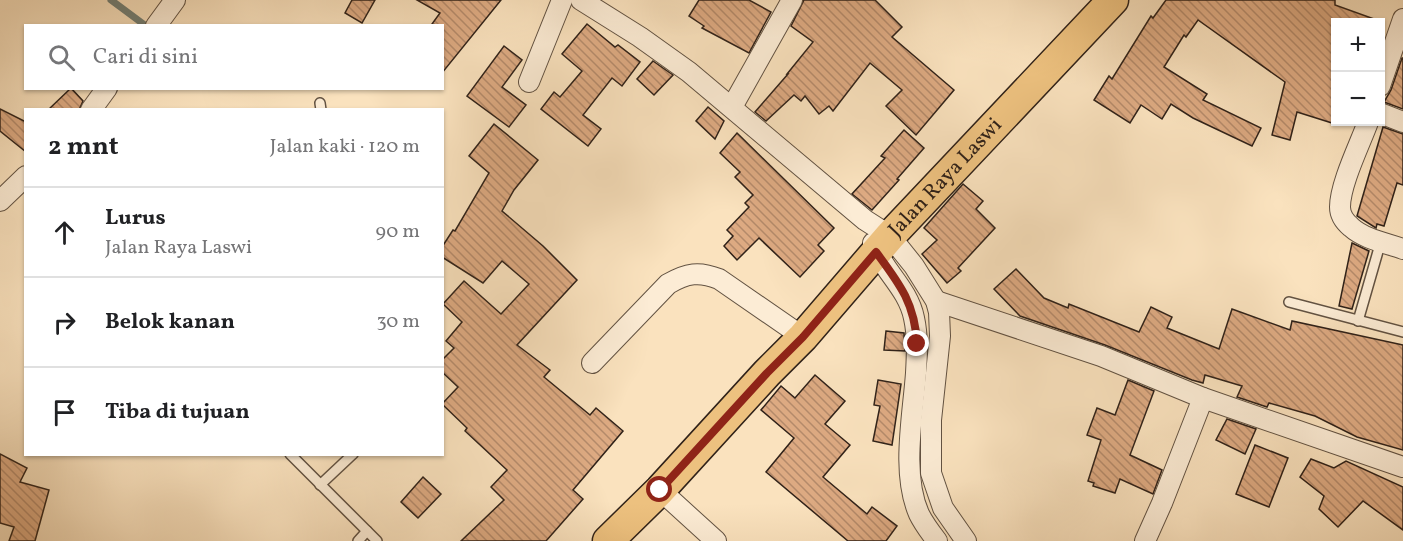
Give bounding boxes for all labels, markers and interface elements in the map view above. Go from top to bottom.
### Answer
map controls [1331,18,1385,126]
button: + [1331,18,1385,72]
search box [24,24,444,90]
icon: search [45,41,78,74]
text: Cari di sini [93,42,198,73]
button: − [1331,72,1385,126]
street label: Jalan Raya Laswi [882,111,1009,244]
text: 2 mnt [48,129,119,165]
text: Jalan kaki · 120 m [270,133,420,161]
text: Lurus [105,203,166,234]
icon: ahead [48,216,81,249]
text: 90 m [376,218,420,246]
text: Jalan Raya Laswi [105,234,252,262]
icon: right [48,306,81,339]
text: Belok kanan [105,307,235,338]
text: 30 m [376,308,420,336]
route end [903,330,929,356]
icon: arrive [48,396,81,429]
text: Tiba di tujuan [105,397,250,428]
route start [646,476,672,502]

